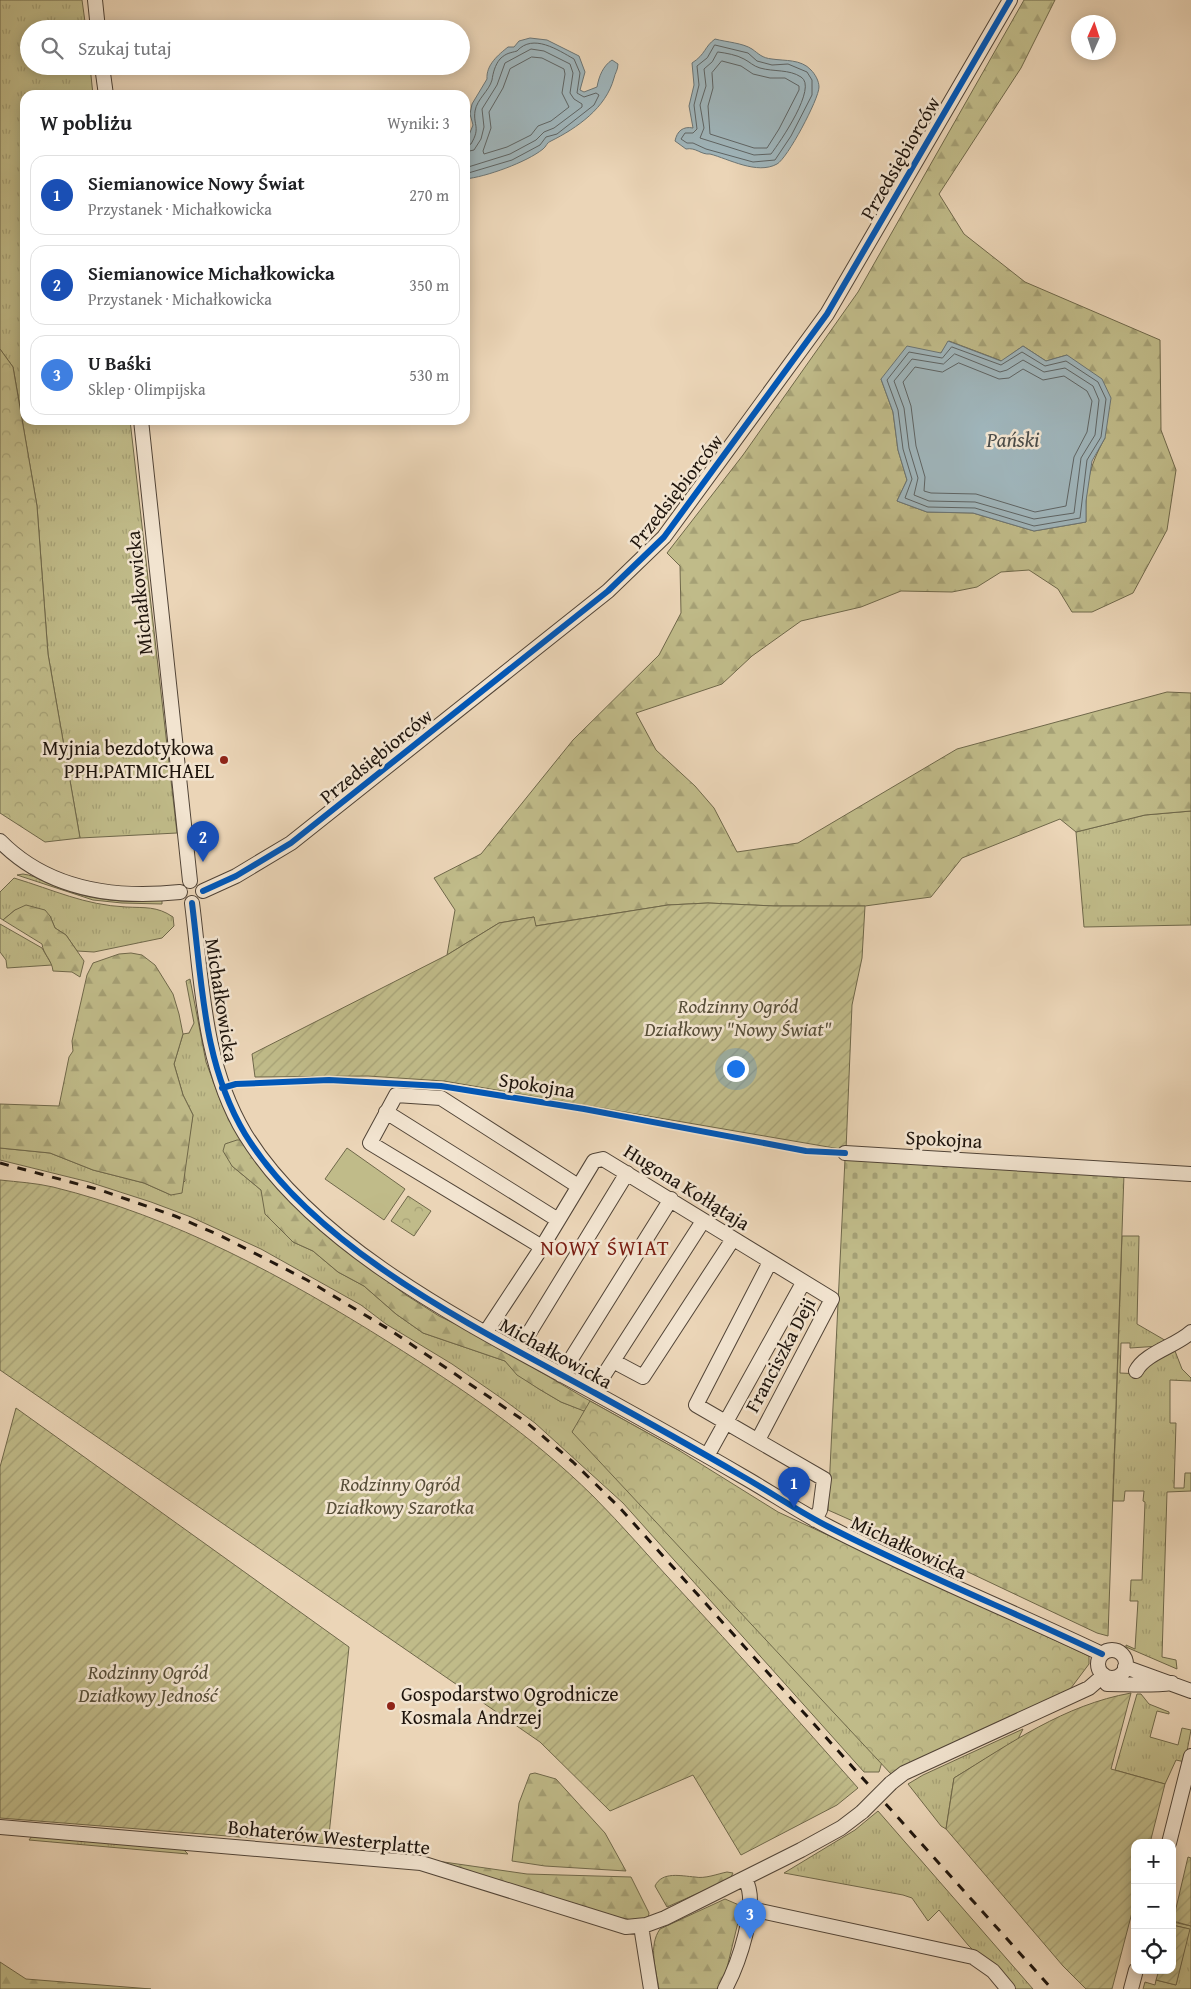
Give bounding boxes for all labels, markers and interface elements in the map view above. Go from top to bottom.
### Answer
north arrow [1071,15,1116,60]
search box [20,20,470,75]
icon: search [38,34,66,62]
text: Szukaj tutaj [78,34,172,62]
street label: Przedsiębiorców [852,90,947,225]
text: W pobliżu [40,107,132,138]
text: Wyniki: 3 [387,111,450,135]
text: Siemianowice Nowy Świat [88,169,305,197]
text: 1 [53,183,61,207]
text: 270 m [409,183,449,207]
text: Przystanek · Michałkowicka [88,197,272,221]
text: Siemianowice Michałkowicka [88,259,335,287]
text: 2 [53,273,61,297]
text: 350 m [409,273,449,297]
text: Przystanek · Michałkowicka [88,287,272,311]
text: U Baśki [88,349,151,377]
text: 3 [53,363,61,387]
text: 530 m [409,363,449,387]
text: Sklep · Olimpijska [88,377,206,401]
water label: Pański [985,424,1040,455]
street label: Przedsiębiorców [622,427,730,554]
street label: Michałkowicka [118,529,159,657]
street label: Przedsiębiorców [313,700,439,810]
place label: Myjnia bezdotykowa PPH.PATMICHAEL [42,733,215,785]
marker: Myjnia bezdotykowa PPH.PATMICHAEL [218,754,230,766]
pin: 2 [187,821,219,862]
street label: Michałkowicka [198,936,247,1064]
park label: Rodzinny Ogród Działkowy "Nowy Świat" [643,991,832,1043]
your location [723,1056,749,1082]
street label: Spokojna [497,1064,578,1105]
street label: Spokojna [905,1122,984,1155]
street label: Hugona Kołłątaja [619,1136,756,1237]
district label: NOWY ŚWIAT [540,1232,670,1263]
street label: Franciszka Deji [737,1292,822,1417]
street label: Michałkowicka [495,1310,618,1396]
pin: 1 [778,1467,810,1508]
park label: Rodzinny Ogród Działkowy Szarotka [325,1469,475,1521]
street label: Michałkowicka [847,1507,972,1586]
park label: Rodzinny Ogród Działkowy Jedność [77,1657,219,1709]
place label: Gospodarstwo Ogrodnicze Kosmala Andrzej [401,1679,619,1731]
marker: Gospodarstwo Ogrodnicze Kosmala Andrzej [385,1700,397,1712]
street label: Bohaterów Westerplatte [226,1811,432,1862]
map controls [1131,1839,1176,1974]
button: + [1131,1839,1176,1884]
button: − [1131,1884,1176,1929]
pin: 3 [734,1898,766,1939]
button: locate [1131,1929,1176,1974]

